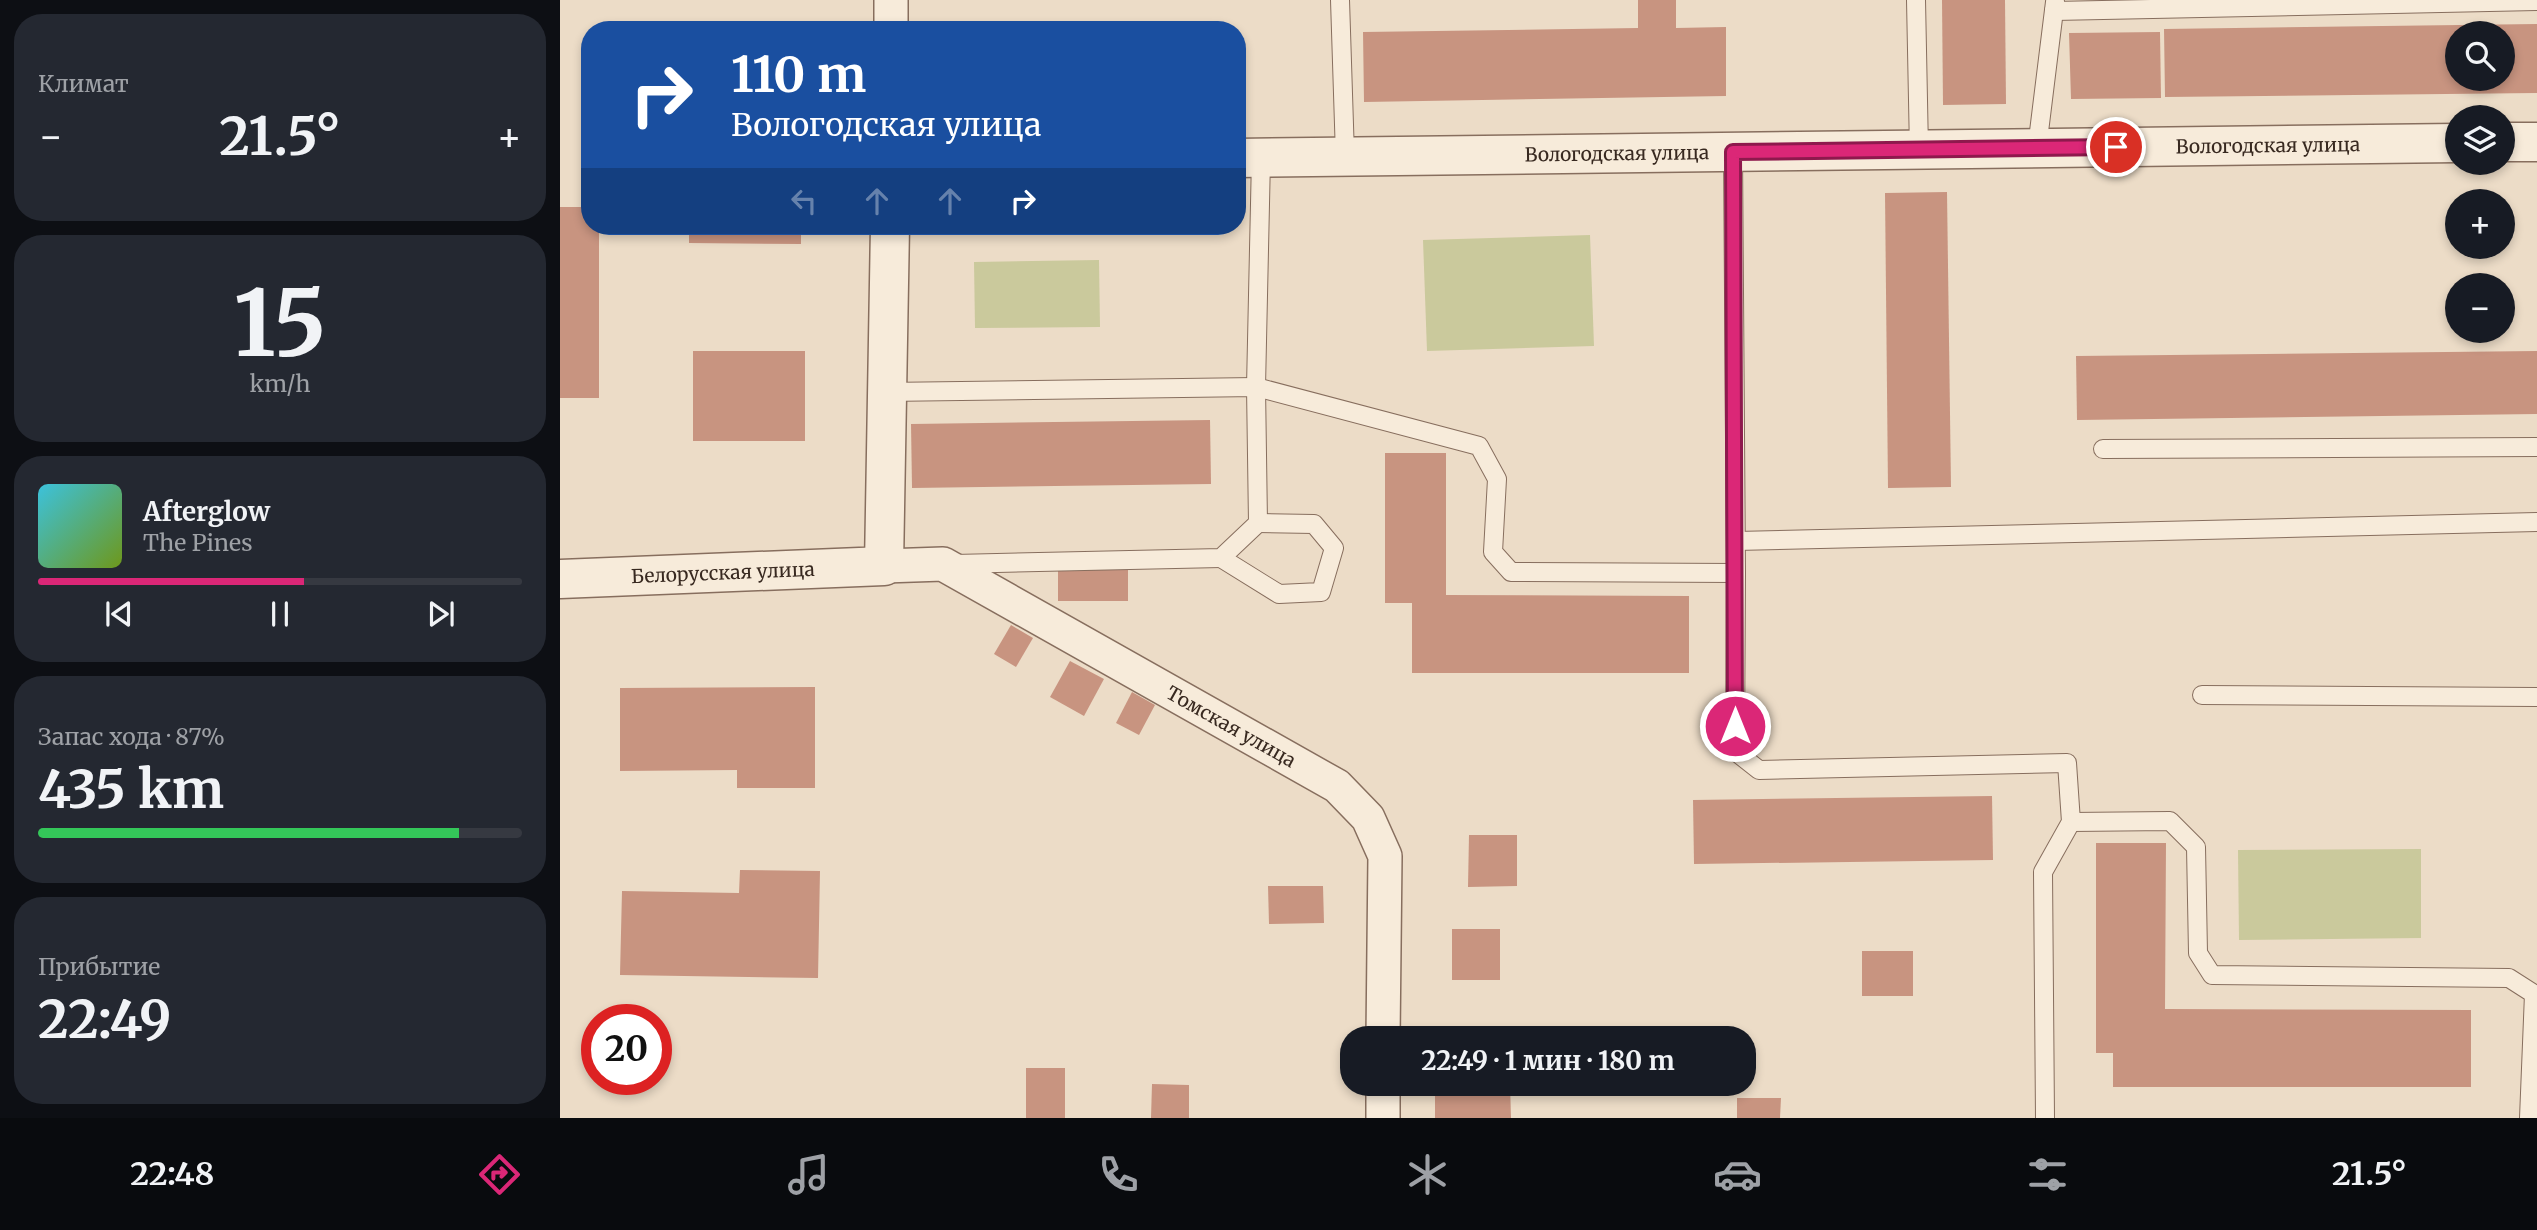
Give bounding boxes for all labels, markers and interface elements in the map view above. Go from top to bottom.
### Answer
map controls [2445,21,2515,343]
button: search [2445,21,2515,91]
text: 110 m [731,44,866,105]
icon: right [616,49,707,140]
text: Климат [38,69,129,98]
text: 21.5° [219,104,341,169]
text: Вологодская улица [731,105,1041,145]
button: layers [2445,105,2515,175]
text: − [38,113,63,160]
text: + [497,113,522,160]
pin [2086,117,2146,177]
icon: arrive [2097,128,2135,166]
street label: Вологодская улица [2176,132,2360,158]
street label: Вологодская улица [1525,140,1709,166]
icon: left [785,182,823,220]
icon: ahead [858,182,896,220]
icon: ahead [931,182,969,220]
icon: right [1004,182,1042,220]
button: + [2445,189,2515,259]
text: 15 [233,266,327,381]
button: − [2445,273,2515,343]
text: km/h [250,369,310,398]
text: Afterglow [143,495,270,528]
text: The Pines [143,528,253,557]
street label: Белорусская улица [631,557,815,588]
icon: previous [100,595,138,633]
icon: pause [261,595,299,633]
icon: next [422,595,460,633]
street label: Томская улица [1162,680,1300,772]
position arrow [1698,689,1772,763]
text: Запас хода · 87% [38,722,225,751]
text: 435 km [38,757,224,822]
text: Прибытие [38,952,160,981]
text: 22:49 [38,987,171,1052]
speed limit sign: 20 [581,1004,672,1095]
text: 22:49 · 1 мин · 180 m [1421,1044,1675,1077]
icon: directions [475,1150,524,1199]
icon: music [784,1150,833,1199]
icon: phone [1094,1150,1143,1199]
icon: climate [1403,1150,1452,1199]
icon: car [1713,1150,1762,1199]
icon: filters [2023,1150,2072,1199]
text: 22:48 [130,1154,214,1194]
text: 21.5° [2332,1154,2407,1194]

